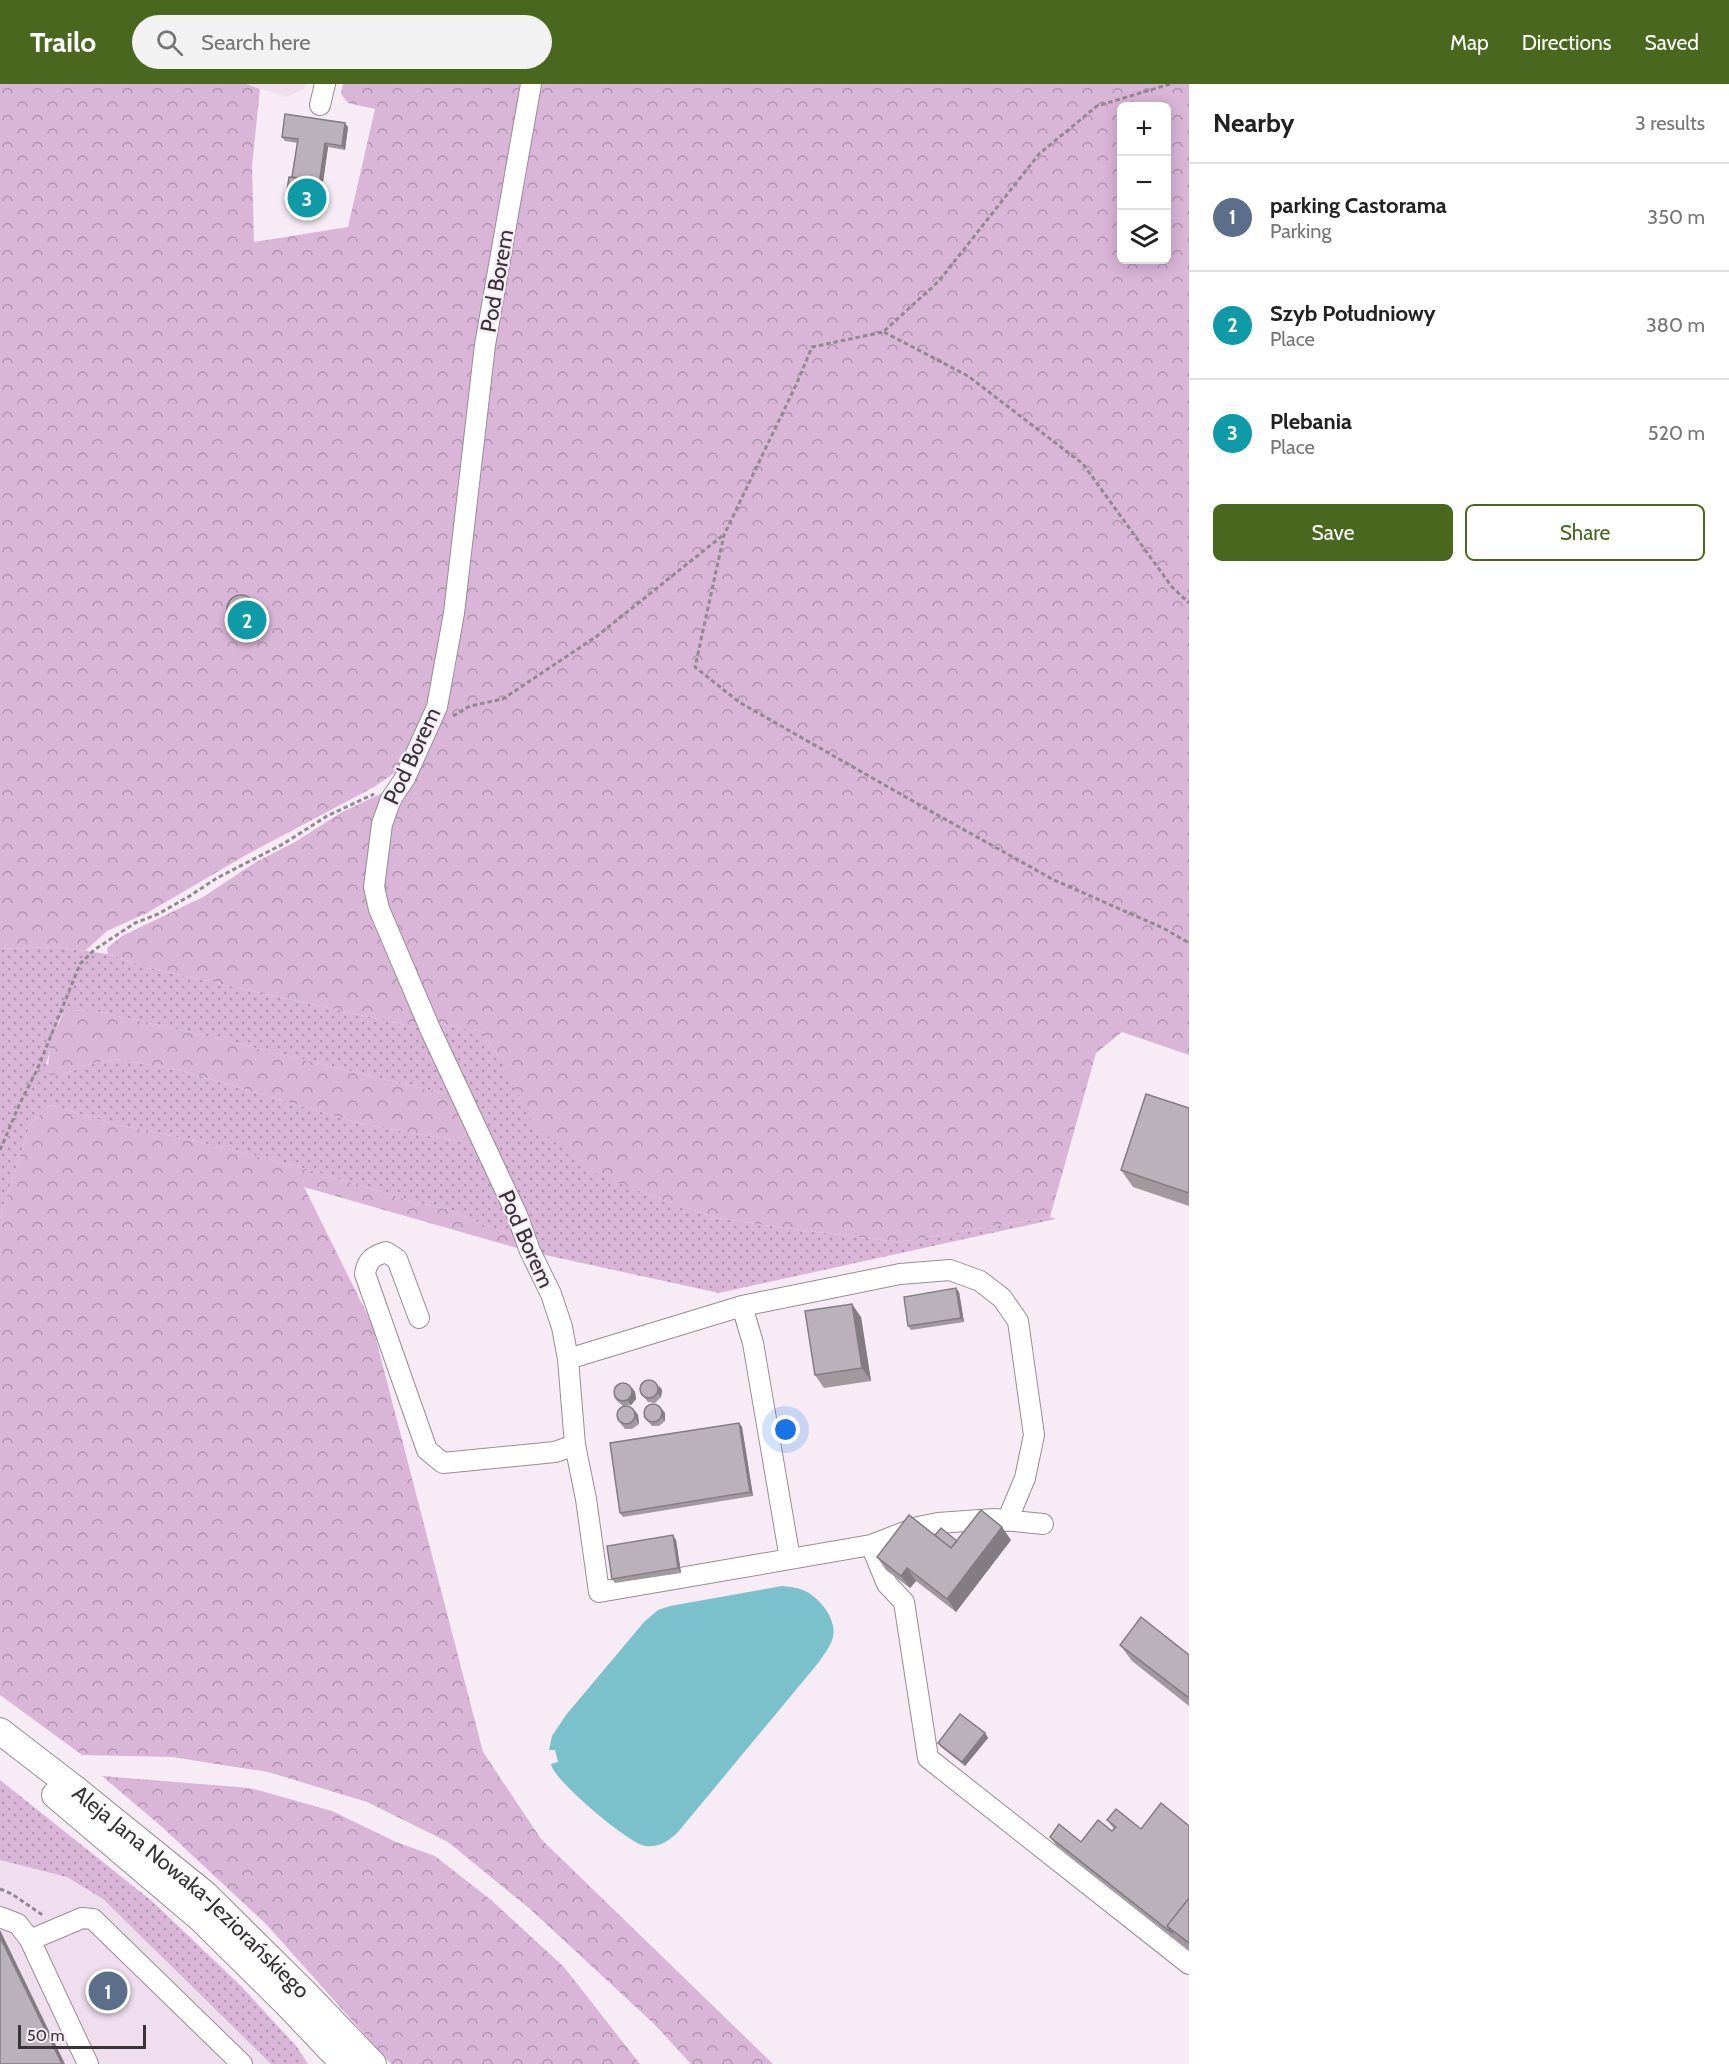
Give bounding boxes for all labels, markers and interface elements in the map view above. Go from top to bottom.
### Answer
search box [132,15,552,69]
text: Trailo [30,25,96,59]
icon: search [153,26,186,59]
text: Search here [201,29,310,56]
text: Map [1450,30,1489,55]
text: Directions [1522,30,1611,55]
text: Saved [1644,30,1699,55]
map controls [1117,102,1171,264]
button: + [1117,102,1171,156]
text: Nearby [1213,107,1294,139]
text: 3 results [1635,111,1705,135]
button: − [1117,156,1171,210]
pin: 3 [288,176,326,220]
text: parking Castorama [1270,192,1447,219]
text: 1 [1229,205,1236,229]
text: 350 m [1647,205,1705,229]
button: layers [1117,210,1171,264]
text: Parking [1270,219,1331,243]
street label: Pod Borem [475,227,519,335]
text: Szyb Południowy [1270,300,1436,327]
text: 2 [1227,313,1238,337]
text: 380 m [1646,313,1705,337]
text: Place [1270,327,1315,351]
text: Plebania [1270,408,1352,435]
text: 3 [1227,421,1238,445]
text: 520 m [1648,421,1705,445]
text: Place [1270,435,1315,459]
button: Save [1213,504,1453,561]
button: Share [1465,504,1705,561]
pin: 2 [228,598,266,642]
street label: Pod Borem [378,703,446,809]
street label: Pod Borem [493,1186,559,1292]
your location [771,1415,800,1444]
street label: Aleja Jana Nowaka-Jeziorańskiego [67,1779,316,2004]
pin: 1 [88,1968,128,2014]
scale bar [18,2022,146,2050]
text: 50 m [27,2026,64,2045]

